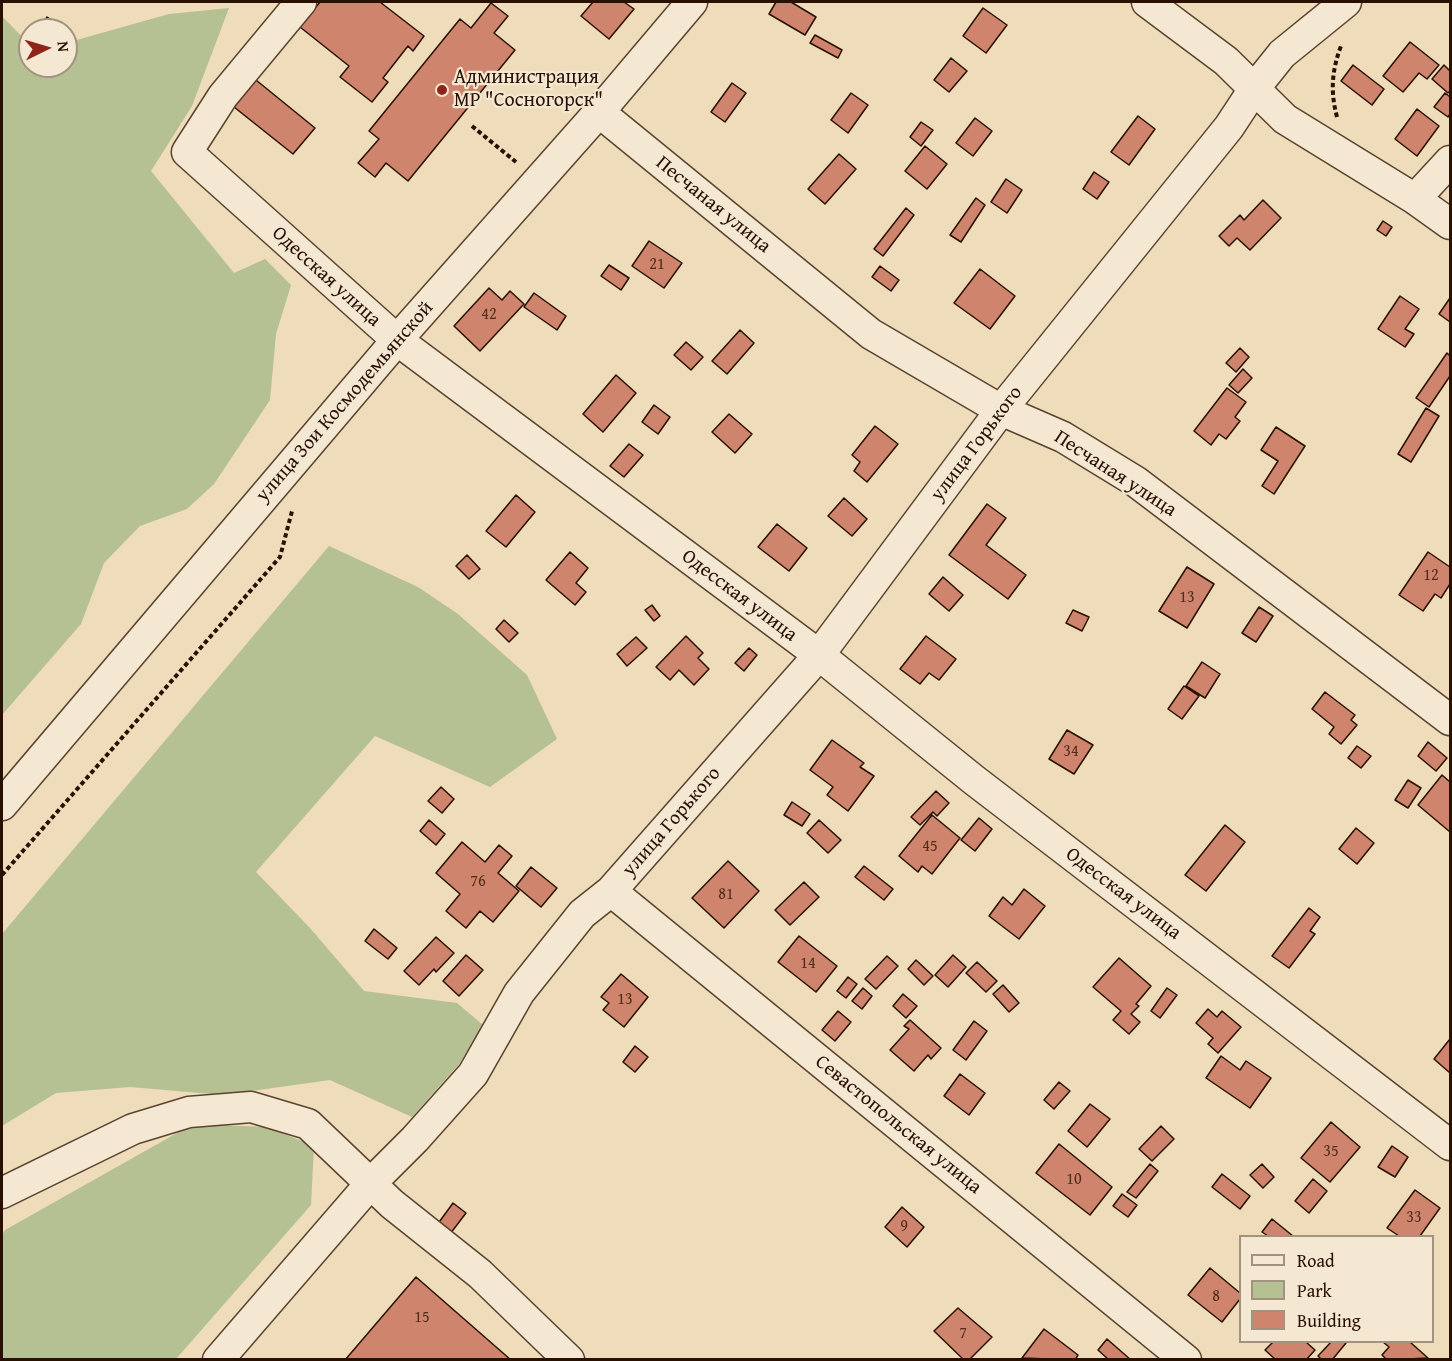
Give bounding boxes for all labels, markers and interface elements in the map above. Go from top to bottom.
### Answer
north arrow [18,18,78,78]
text: N [52,40,76,53]
place label: Администрация МР "Сосногорск" [454,66,603,113]
marker: Администрация МР "Сосногорск" [435,83,449,97]
street label: Песчаная улица [651,151,775,259]
street label: Одесская улица [266,222,386,332]
house number: 21 [649,255,665,275]
street label: улица Зои Космодемьянской [251,297,439,507]
house number: 42 [481,305,497,325]
street label: улица Горького [926,382,1028,506]
street label: Песчаная улица [1049,426,1181,522]
street label: Одесская улица [676,545,802,647]
house number: 12 [1423,566,1439,586]
house number: 13 [1179,588,1195,608]
house number: 34 [1063,742,1079,762]
street label: улица Горького [618,762,726,882]
house number: 45 [922,837,938,857]
street label: Одесская улица [1060,843,1186,945]
house number: 76 [470,872,486,892]
house number: 81 [718,885,734,905]
house number: 14 [800,954,816,974]
house number: 13 [617,990,633,1010]
street label: Севастопольская улица [810,1050,986,1200]
house number: 35 [1323,1142,1339,1162]
house number: 10 [1066,1170,1082,1190]
house number: 33 [1406,1208,1422,1228]
house number: 9 [900,1217,908,1237]
legend [1239,1235,1434,1343]
text: Road [1297,1247,1335,1274]
text: Park [1297,1277,1332,1304]
house number: 8 [1212,1287,1220,1307]
text: Building [1297,1307,1361,1334]
house number: 15 [414,1308,430,1328]
house number: 7 [959,1324,967,1344]

